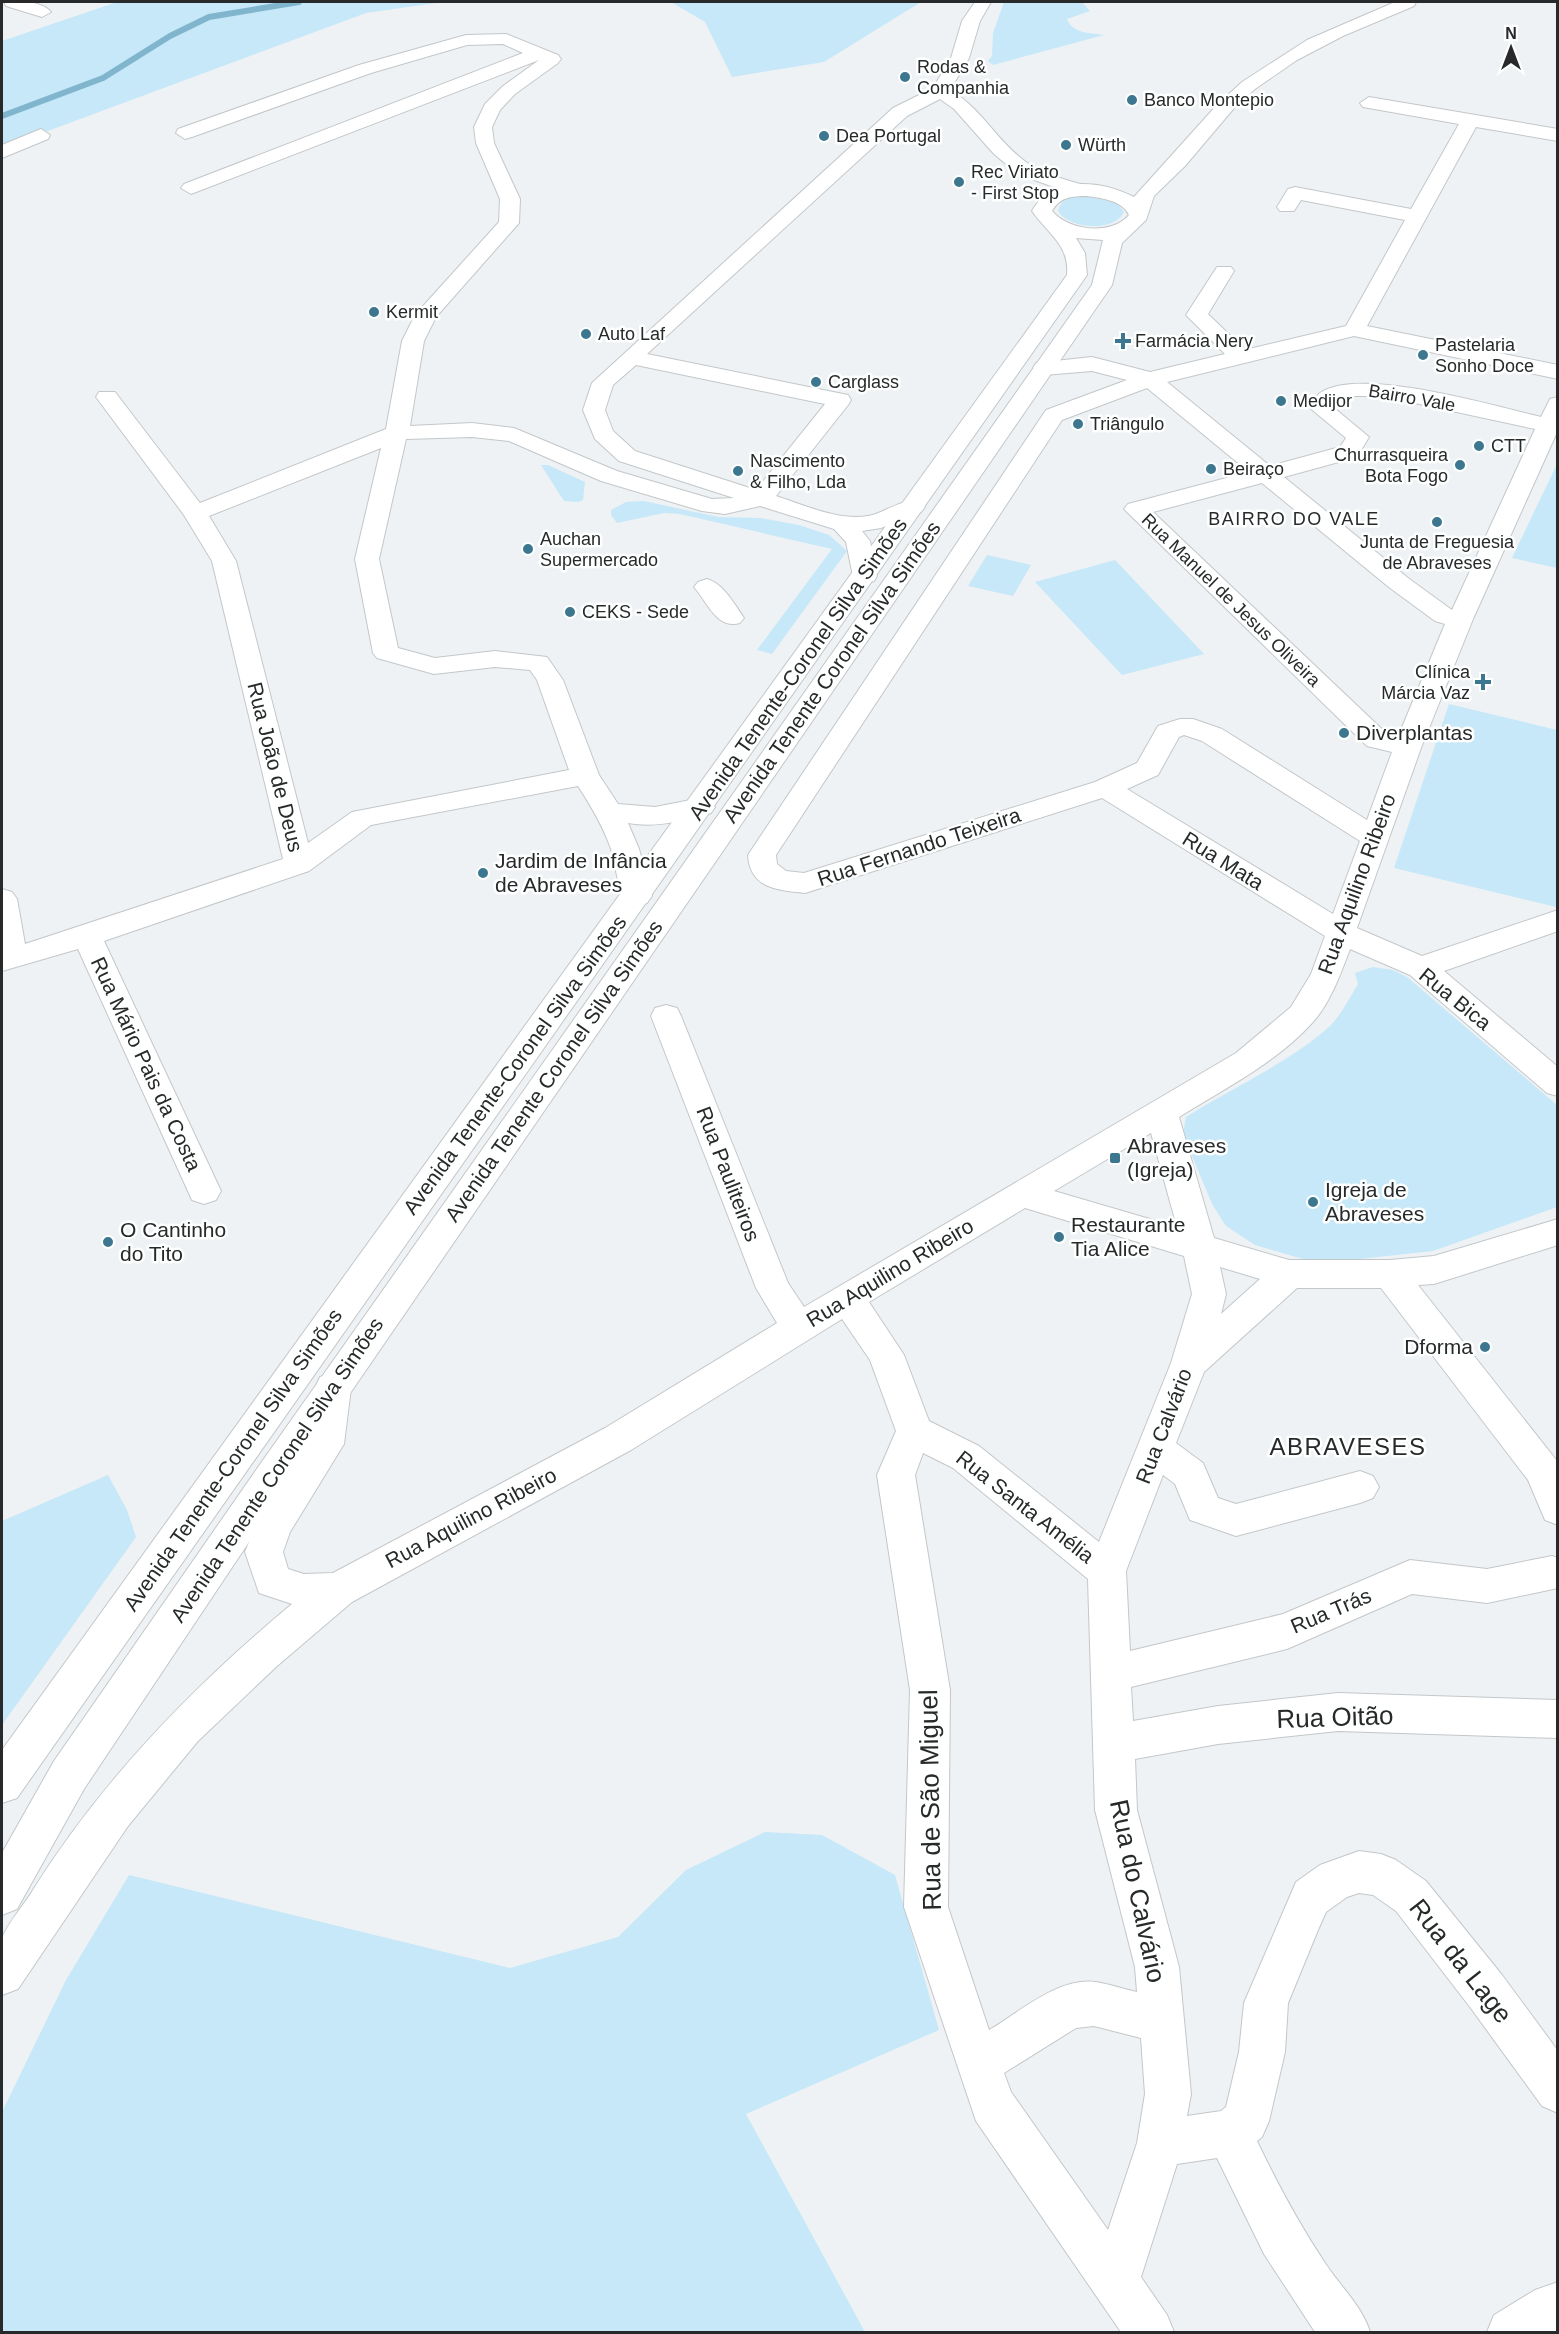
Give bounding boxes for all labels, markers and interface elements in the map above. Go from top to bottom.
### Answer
north arrow [1481,18,1541,78]
text: N [1505,25,1517,42]
place label: Rodas & Companhia [917,57,1010,98]
marker: Rodas & Companhia [898,70,912,84]
place label: Banco Montepio [1144,90,1274,110]
marker: Banco Montepio [1125,93,1139,107]
place label: Dea Portugal [836,126,941,146]
marker: Dea Portugal [817,129,831,143]
place label: Würth [1078,135,1126,155]
marker: Würth [1059,138,1073,152]
place label: Rec Viriato - First Stop [971,162,1059,203]
marker: Rec Viriato - First Stop [952,175,966,189]
place label: Kermit [386,302,438,322]
marker: Kermit [367,305,381,319]
place label: Auto Laf [598,324,666,344]
marker: Auto Laf [579,327,593,341]
place label: Farmácia Nery [1135,331,1253,351]
marker: Farmácia Nery [1116,334,1130,348]
place label: Pastelaria Sonho Doce [1435,335,1534,376]
marker: Pastelaria Sonho Doce [1416,348,1430,362]
place label: Carglass [828,372,899,392]
marker: Carglass [809,375,823,389]
street label: Bairro Vale [1367,381,1457,415]
place label: Medijor [1293,391,1352,411]
marker: Medijor [1274,394,1288,408]
place label: Triângulo [1090,414,1164,434]
marker: Triângulo [1071,417,1085,431]
place label: CTT [1491,436,1526,456]
marker: CTT [1472,439,1486,453]
place label: Churrasqueira Bota Fogo [1334,445,1449,486]
place label: Nascimento & Filho, Lda [750,451,847,492]
marker: Churrasqueira Bota Fogo [1453,458,1467,472]
place label: Beiraço [1223,459,1284,479]
marker: Beiraço [1204,462,1218,476]
marker: Nascimento & Filho, Lda [731,464,745,478]
street label: Rua Manuel de Jesus Oliveira [1138,509,1325,691]
district label: BAIRRO DO VALE [1208,509,1380,529]
street label: Avenida Tenente-Coronel Silva Simões [684,513,911,824]
marker: Junta de Freguesia de Abraveses [1430,515,1444,529]
street label: Avenida Tenente Coronel Silva Simões [718,517,945,827]
place label: Auchan Supermercado [540,529,658,570]
place label: Junta de Freguesia de Abraveses [1360,532,1515,573]
marker: Auchan Supermercado [521,542,535,556]
place label: CEKS - Sede [582,602,689,622]
marker: CEKS - Sede [563,605,577,619]
place label: Clínica Márcia Vaz [1381,662,1471,703]
marker: Clínica Márcia Vaz [1474,673,1492,691]
street label: Rua João de Deus [243,680,308,854]
place label: Diverplantas [1356,721,1473,744]
marker: Diverplantas [1337,726,1351,740]
street label: Rua Aquilino Ribeiro [1313,790,1400,977]
street label: Rua Fernando Teixeira [814,803,1024,890]
street label: Rua Mata [1179,827,1268,895]
place label: Jardim de Infância de Abraveses [495,849,667,896]
marker: Jardim de Infância de Abraveses [476,866,490,880]
street label: Avenida Tenente-Coronel Silva Simões [398,911,631,1218]
street label: Avenida Tenente Coronel Silva Simões [440,916,667,1226]
street label: Rua Mário Pais da Costa [87,953,206,1175]
street label: Rua Bica [1415,963,1496,1035]
street label: Rua Pauliteiros [692,1103,765,1244]
place label: Abraveses (Igreja) [1127,1134,1226,1181]
marker: Abraveses (Igreja) [1108,1151,1122,1165]
place label: Igreja de Abraveses [1325,1178,1424,1225]
marker: Igreja de Abraveses [1306,1195,1320,1209]
place label: Restaurante Tia Alice [1071,1213,1185,1260]
street label: Rua Aquilino Ribeiro [802,1214,977,1331]
place label: O Cantinho do Tito [120,1218,226,1265]
marker: Restaurante Tia Alice [1052,1230,1066,1244]
marker: O Cantinho do Tito [101,1235,115,1249]
street label: Avenida Tenente-Coronel Silva Simões [119,1304,346,1615]
street label: Avenida Tenente Coronel Silva Simões [166,1313,387,1626]
place label: Dforma [1404,1335,1473,1358]
marker: Dforma [1478,1340,1492,1354]
street label: Rua Calvário [1131,1365,1196,1487]
district label: ABRAVESES [1269,1433,1427,1460]
street label: Rua Santa Amélia [952,1446,1099,1568]
street label: Rua Aquilino Ribeiro [381,1463,560,1572]
street label: Rua Trás [1287,1583,1375,1638]
street label: Rua de São Miguel [913,1689,947,1911]
street label: Rua Oitão [1276,1700,1394,1734]
street label: Rua do Calvário [1104,1797,1172,1985]
street label: Rua da Lage [1403,1893,1519,2029]

